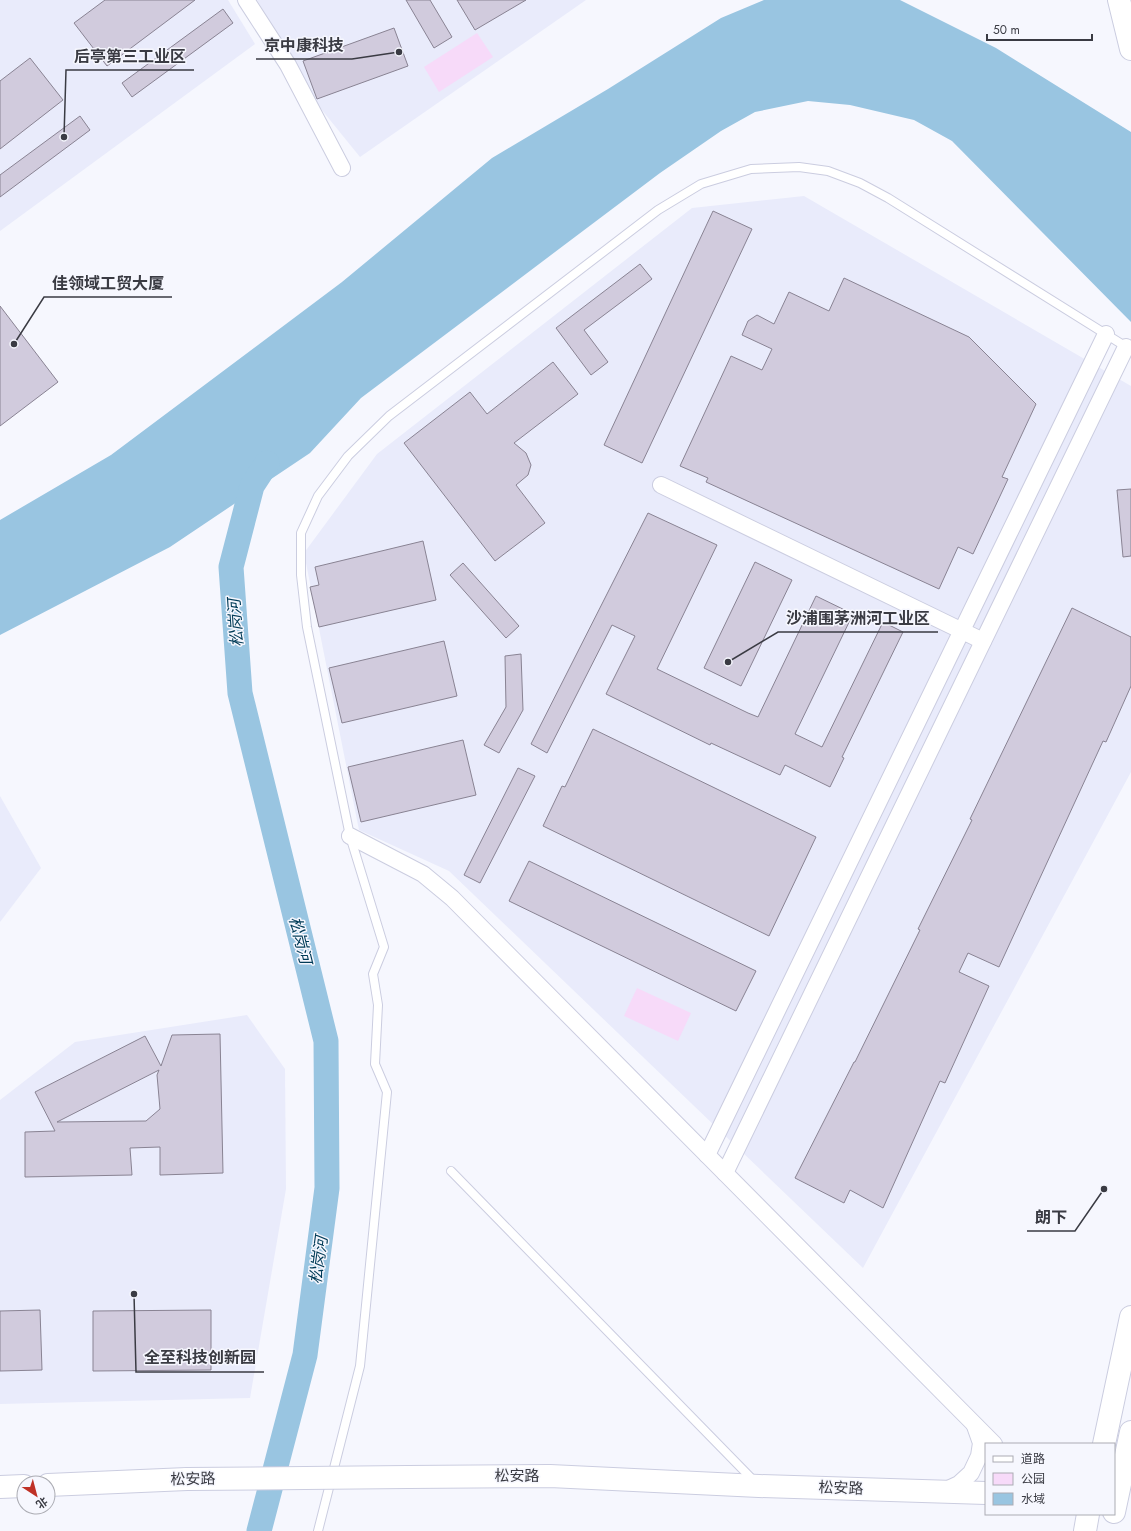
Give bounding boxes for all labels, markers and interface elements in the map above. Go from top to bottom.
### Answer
scale bar [987,16,1092,42]
text: 50 m [993,21,1020,39]
callout: 京中康科技 [256,31,352,59]
text: 京中康科技 [264,34,344,57]
callout: 后亭第三工业区 [66,42,194,70]
text: 后亭第三工业区 [74,45,186,68]
callout: 佳领域工贸大厦 [44,269,172,297]
text: 佳领域工贸大厦 [52,272,164,295]
water label: 松岗河 [222,595,249,648]
callout: 沙浦围茅洲河工业区 [778,604,938,632]
text: 沙浦围茅洲河工业区 [786,607,930,630]
water label: 松岗河 [284,914,318,969]
callout: 朗下 [1027,1203,1075,1231]
text: 朗下 [1035,1206,1067,1229]
water label: 松岗河 [304,1232,334,1285]
callout: 全至科技创新园 [136,1344,264,1372]
text: 全至科技创新园 [144,1346,256,1369]
legend [985,1443,1115,1515]
text: 道路 [1021,1450,1045,1468]
street label: 松安路 [494,1465,540,1487]
street label: 松安路 [170,1468,216,1490]
text: 公园 [1021,1470,1045,1488]
north arrow [16,1475,56,1515]
street label: 松安路 [818,1476,864,1500]
text: 水域 [1021,1490,1045,1508]
text: 北 [33,1493,51,1513]

